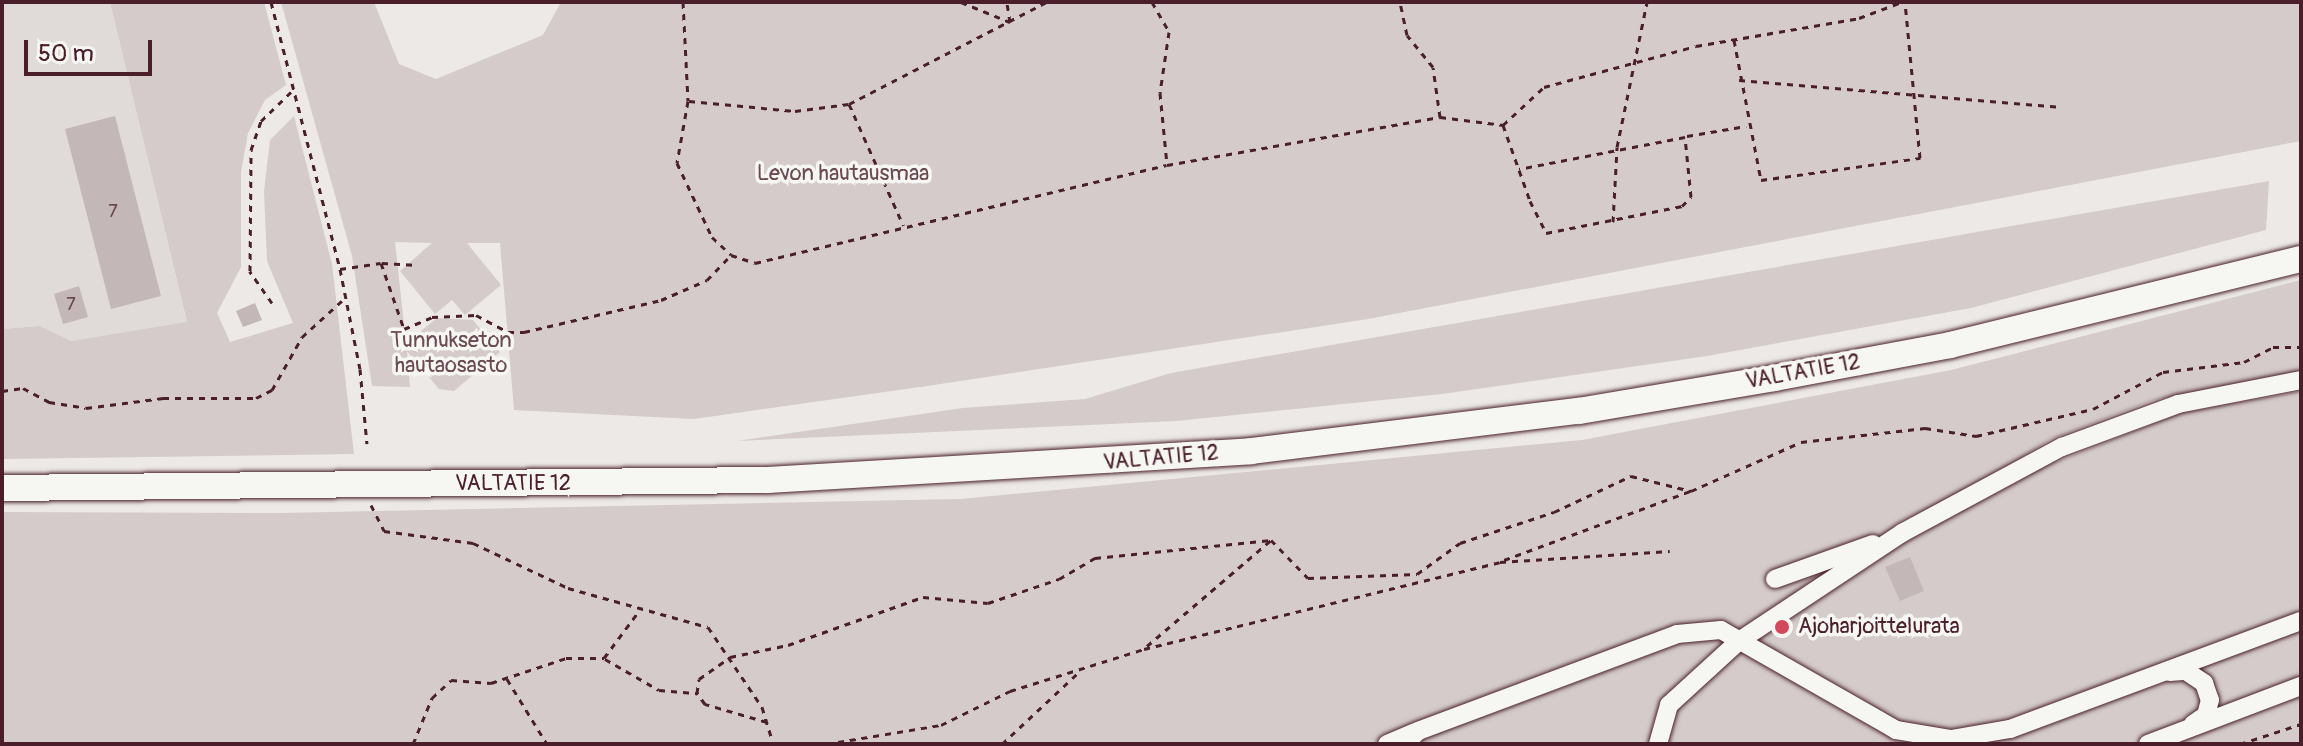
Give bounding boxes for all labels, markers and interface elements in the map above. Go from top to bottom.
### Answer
scale bar [28,24,156,74]
text: 50 m [38,39,94,68]
park label: Levon hautausmaa [757,161,929,187]
house number: 7 [108,201,118,223]
house number: 7 [66,294,76,316]
park label: Tunnukseton hautaosasto [390,327,512,378]
street label: VALTATIE 12 [1744,349,1862,395]
street label: VALTATIE 12 [1102,440,1220,476]
street label: VALTATIE 12 [455,471,571,497]
place label: Ajoharjoittelurata [1798,614,1960,640]
marker: Ajoharjoittelurata [1773,618,1791,636]

